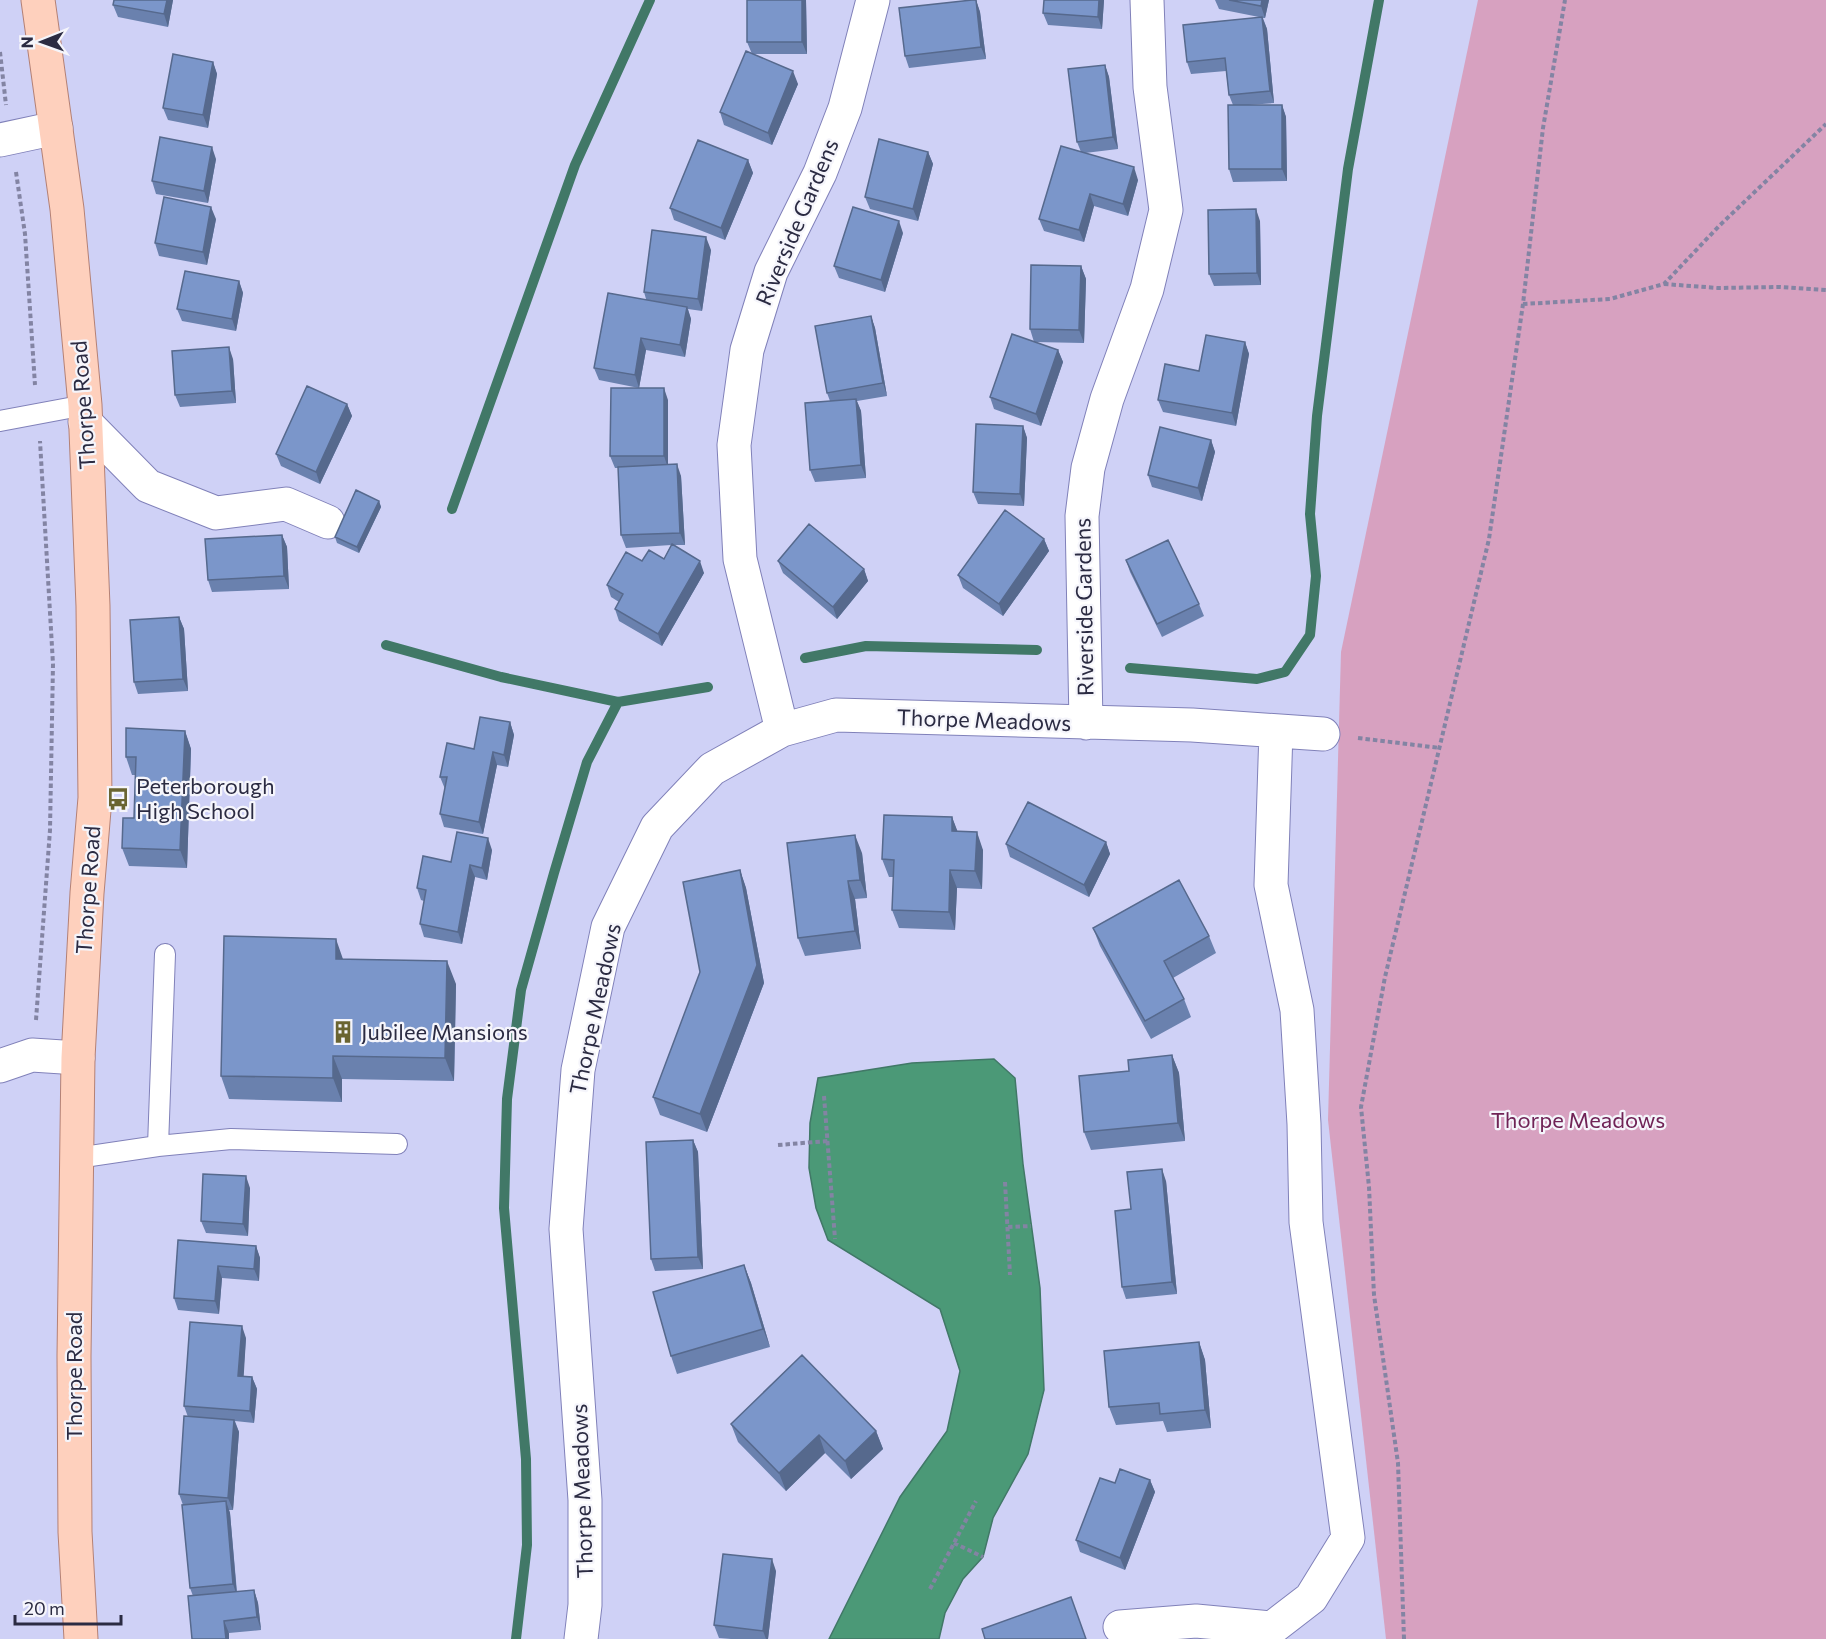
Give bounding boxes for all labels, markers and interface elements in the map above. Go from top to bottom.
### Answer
north arrow [12,12,72,72]
text: N [17,36,36,48]
street label: Riverside Gardens [749,134,844,309]
street label: Thorpe Road [65,340,100,470]
street label: Riverside Gardens [1068,518,1099,696]
street label: Thorpe Meadows [896,703,1072,736]
place label: Peterborough High School [136,772,275,824]
bus stop icon: Peterborough High School [105,786,131,812]
street label: Thorpe Road [70,825,105,955]
street label: Thorpe Meadows [563,921,626,1097]
place label: Jubilee Mansions [361,1018,528,1045]
building icon: Jubilee Mansions [330,1019,356,1045]
park label: Thorpe Meadows [1491,1106,1665,1133]
street label: Thorpe Road [60,1312,87,1440]
street label: Thorpe Meadows [565,1403,598,1579]
scale bar [15,1588,122,1626]
text: 20 m [24,1597,65,1619]

